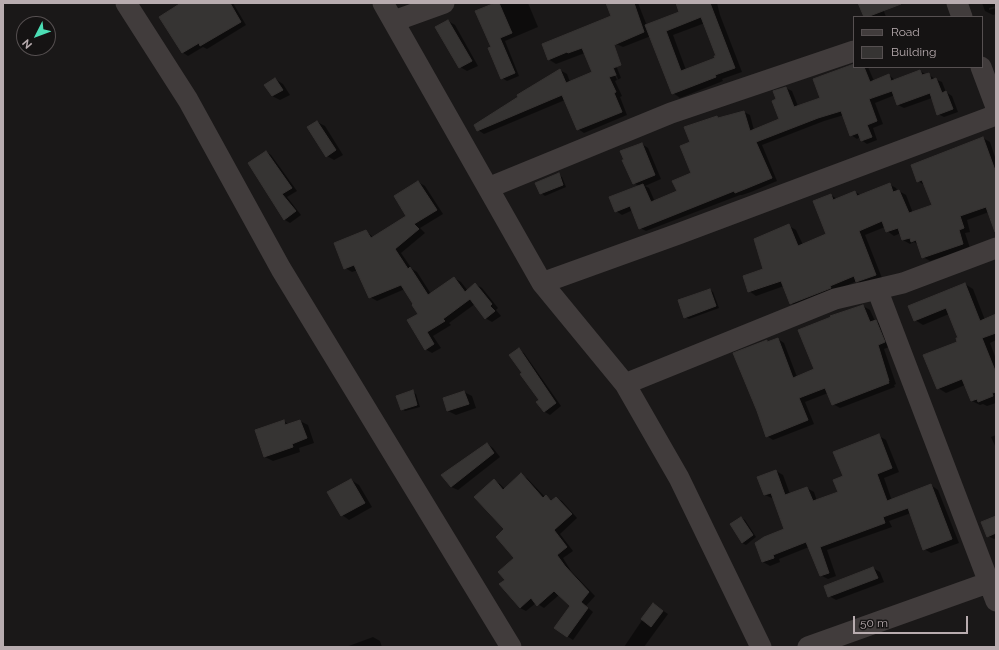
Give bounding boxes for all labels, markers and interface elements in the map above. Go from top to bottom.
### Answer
north arrow [16,16,56,56]
legend [853,16,983,68]
text: Road [891,25,920,39]
text: N [20,36,35,51]
text: Building [891,45,937,59]
scale bar [855,608,970,634]
text: 50 m [860,616,888,630]

